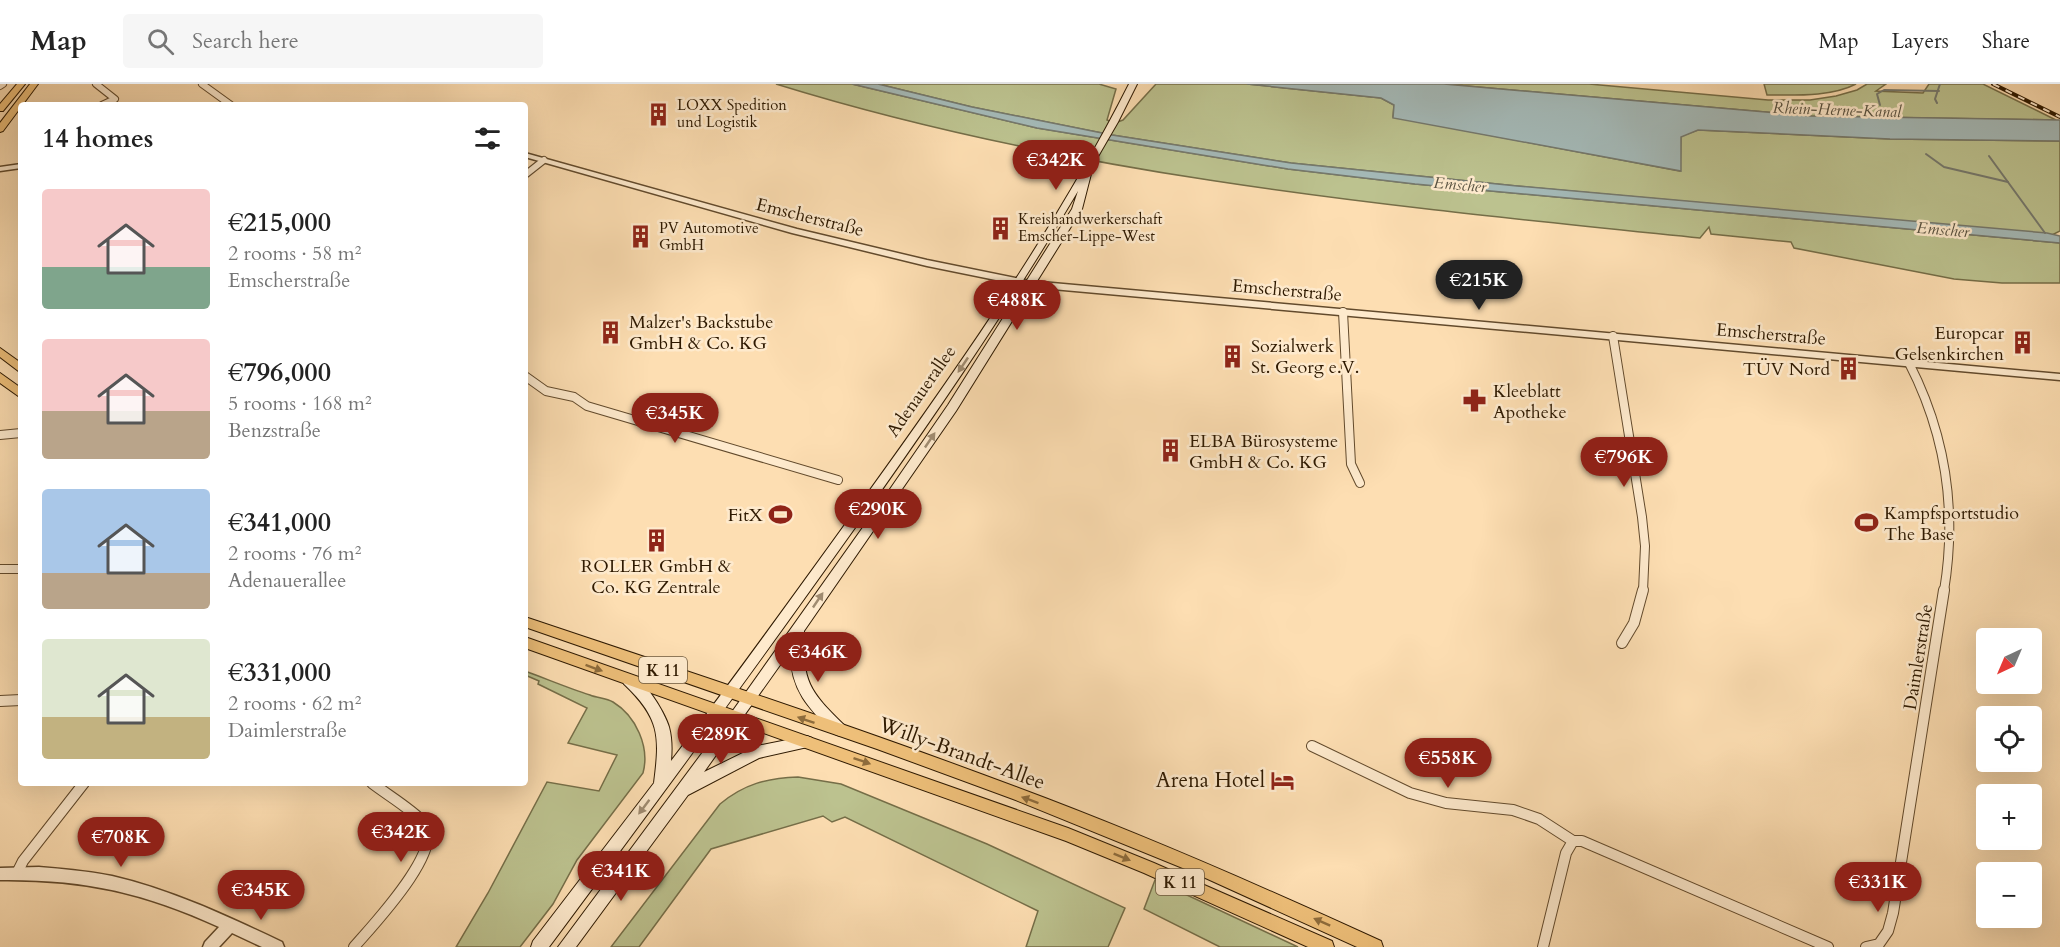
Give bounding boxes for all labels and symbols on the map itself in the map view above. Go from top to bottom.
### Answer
place label: LOXX Spedition und Logistik [677,95,787,132]
water label: Rhein-Herne-Kanal [1772,97,1902,123]
building icon: LOXX Spedition und Logistik [646,101,672,127]
pin: €342K [1014,140,1098,191]
water label: Emscher [1433,172,1488,198]
street label: Emscherstraße [753,192,866,243]
place label: Kreishandwerkerschaft Emscher-Lippe-West [1018,209,1163,246]
building icon: Kreishandwerkerschaft Emscher-Lippe-West [987,215,1013,241]
water label: Emscher [1916,217,1971,243]
place label: PV Automotive GmbH [659,218,759,255]
building icon: PV Automotive GmbH [628,224,654,250]
pin: €215K [1437,260,1521,311]
street label: Emscherstraße [1231,273,1343,308]
pin: €488K [975,280,1059,331]
place label: Malzer's Backstube GmbH & Co. KG [629,310,773,356]
street label: Emscherstraße [1715,317,1827,352]
building icon: Malzer's Backstube GmbH & Co. KG [598,319,624,345]
place label: Europcar Gelsenkirchen [1895,321,2005,367]
building icon: Europcar Gelsenkirchen [2009,330,2035,356]
place label: Sozialwerk St. Georg e.V. [1251,334,1359,380]
street label: Adenauerallee [881,341,962,442]
building icon: Sozialwerk St. Georg e.V. [1220,343,1246,369]
building icon: TÜV Nord [1835,356,1861,382]
one-way arrow [957,357,969,373]
place label: TÜV Nord [1743,357,1830,382]
place label: Kleeblatt Apotheke [1493,379,1567,425]
pharmacy icon: Kleeblatt Apotheke [1462,388,1488,414]
pin: €345K [633,393,717,444]
place label: ELBA Bürosysteme GmbH & Co. KG [1189,429,1338,475]
one-way arrow [924,432,935,448]
pin: €796K [1582,437,1666,488]
building icon: ELBA Bürosysteme GmbH & Co. KG [1158,438,1184,464]
pin: €290K [836,489,920,540]
place label: Kampfsportstudio The Base [1884,501,2019,547]
sports icon: FitX [768,502,794,528]
place label: FitX [728,503,764,528]
sports icon: Kampfsportstudio The Base [1853,510,1879,536]
building icon: ROLLER GmbH & Co. KG Zentrale [643,527,669,553]
place label: ROLLER GmbH & Co. KG Zentrale [581,554,732,600]
one-way arrow [812,592,823,608]
street label: Daimlerstraße [1898,602,1939,712]
north arrow [1976,628,2042,694]
pin: €346K [776,632,860,683]
road number: K 11 [639,657,687,683]
one-way arrow [585,663,603,673]
street label: Willy-Brandt-Allee [874,710,1049,797]
pin: €289K [679,714,763,765]
one-way arrow [797,714,815,724]
pin: €558K [1406,738,1490,789]
one-way arrow [853,756,871,766]
place label: Arena Hotel [1156,766,1265,795]
hotel icon: Arena Hotel [1270,767,1296,793]
one-way arrow [1021,795,1039,805]
one-way arrow [638,798,650,814]
pin: €342K [359,812,443,863]
pin: €708K [79,817,163,868]
pin: €341K [579,851,663,902]
one-way arrow [1114,852,1132,862]
pin: €331K [1836,862,1920,913]
road number: K 11 [1156,869,1204,895]
pin: €345K [219,870,303,921]
one-way arrow [1313,917,1331,927]

